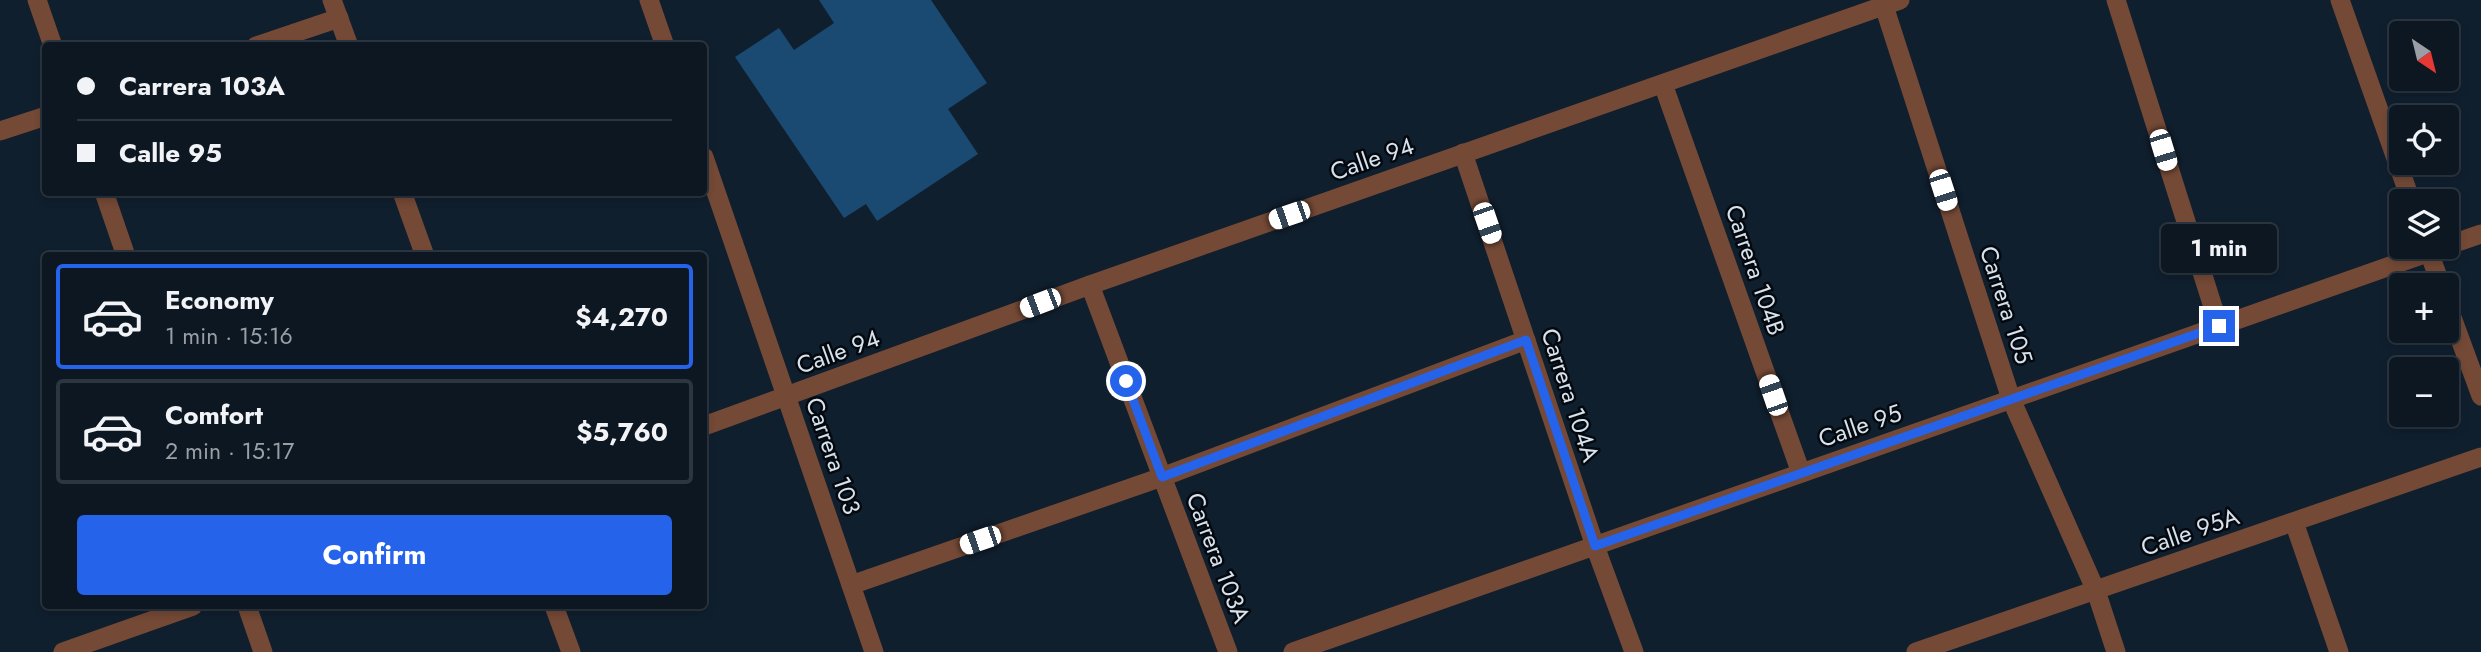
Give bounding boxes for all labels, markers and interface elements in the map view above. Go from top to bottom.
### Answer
north arrow [2389,21,2459,91]
map controls [2389,21,2459,427]
text: Carrera 103A [119,67,285,105]
button: locate [2389,105,2459,175]
car [2147,127,2180,173]
street label: Calle 94 [1325,128,1418,189]
text: Calle 95 [119,134,222,172]
car [1927,167,1960,213]
button: layers [2389,189,2459,259]
car [1266,198,1313,232]
car [1471,200,1504,246]
street label: Carrera 104B [1717,200,1794,340]
callout: 1 min [2161,224,2277,274]
text: 1 min [2190,231,2248,265]
street label: Carrera 105 [1971,241,2042,368]
button: + [2389,273,2459,343]
text: Economy [165,281,274,319]
icon: car [81,285,144,348]
car [1017,286,1064,320]
text: $4,270 [575,298,668,336]
route end [2203,310,2235,342]
text: 1 min · 15:16 [165,319,293,353]
street label: Calle 94 [791,320,884,383]
street label: Carrera 104A [1532,324,1609,466]
button: − [2389,357,2459,427]
route start [1110,365,1142,397]
car [1757,372,1790,418]
street label: Carrera 103 [797,393,870,519]
street label: Calle 95 [1814,395,1906,456]
text: Comfort [165,396,263,434]
icon: car [81,400,144,463]
text: $5,760 [576,413,668,451]
text: 2 min · 15:17 [165,434,294,468]
street label: Carrera 103A [1178,487,1259,628]
street label: Calle 95A [2136,498,2244,565]
button: Confirm [77,515,672,595]
car [957,523,1004,557]

